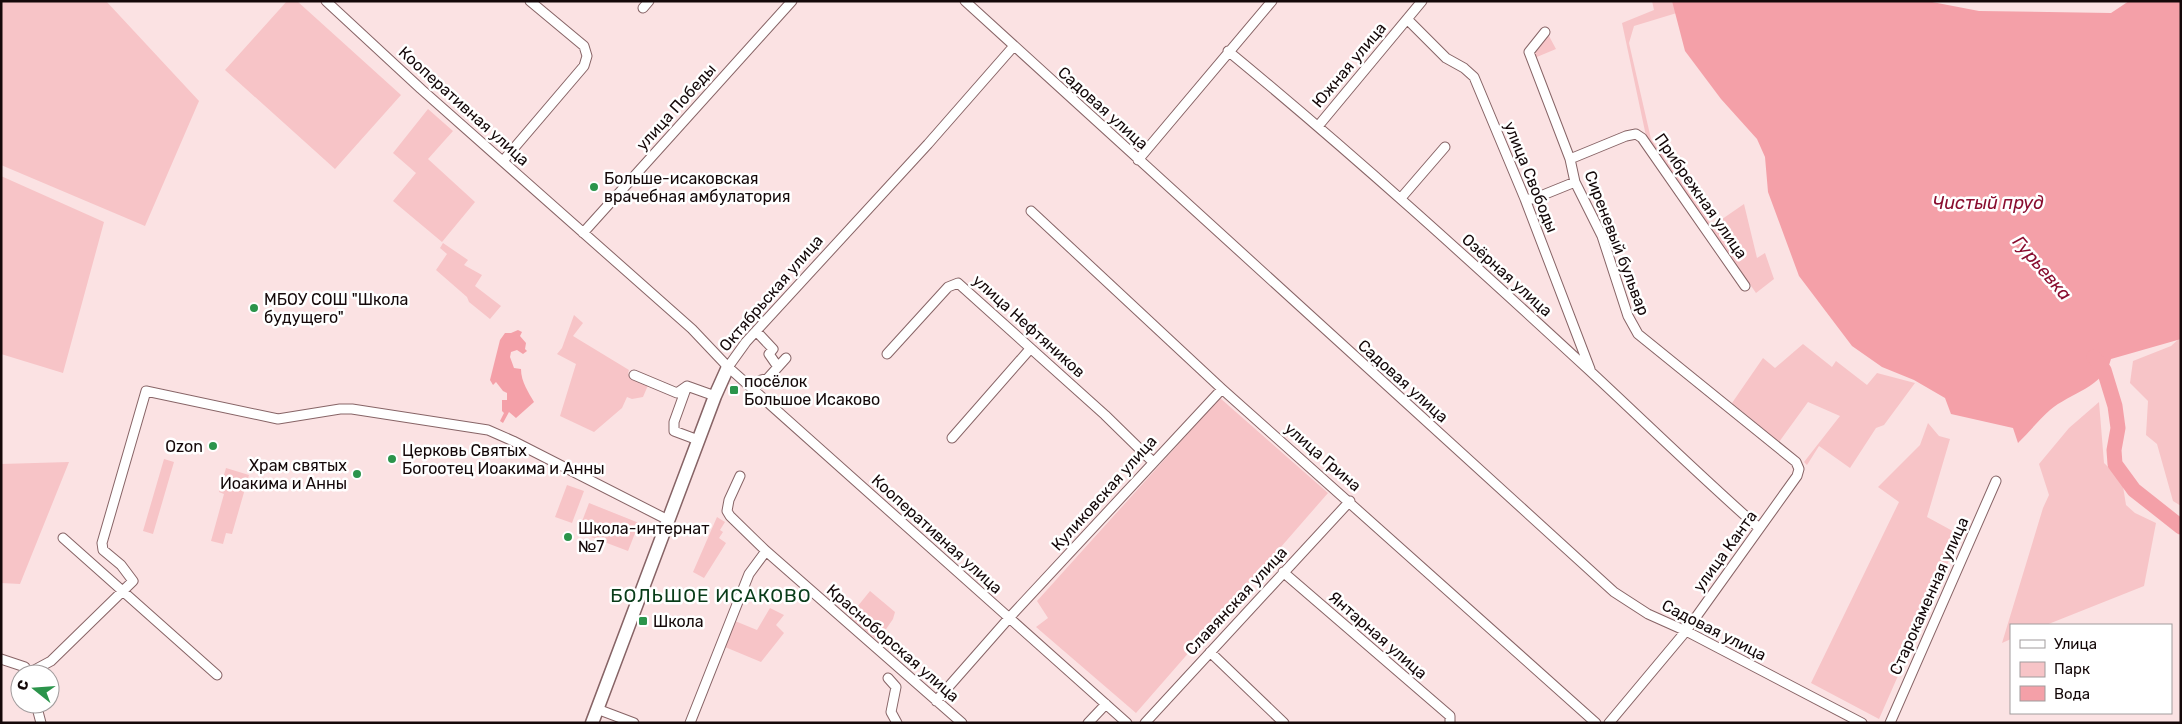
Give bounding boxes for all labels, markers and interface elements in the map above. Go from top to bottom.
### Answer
street label: Южная улица [1308,19,1390,111]
street label: Кооперативная улица [395,42,533,170]
street label: улица Победы [632,60,720,154]
street label: Садовая улица [1054,63,1152,153]
street label: улица Свободы [1500,119,1562,235]
street label: Прибрежная улица [1651,130,1751,262]
street label: Сиреневый бульвар [1581,168,1653,318]
place label: Больше-исаковская врачебная амбулатория [604,169,790,206]
marker: Больше-исаковская врачебная амбулатория [588,181,600,193]
water label: Чистый пруд [1932,192,2044,214]
street label: Озёрная улица [1458,230,1556,320]
street label: Октябрьская улица [715,231,827,355]
water label: Гурьевка [2008,231,2076,305]
street label: улица Нефтяников [969,271,1089,381]
place label: МБОУ СОШ "Школа будущего" [264,290,408,327]
marker: МБОУ СОШ "Школа будущего" [248,302,260,314]
street label: Садовая улица [1354,336,1452,426]
place label: посёлок Большое Исаково [744,372,880,409]
marker: посёлок Большое Исаково [728,384,740,396]
street label: улица Грина [1281,419,1365,495]
street label: Куликовская улица [1047,432,1161,554]
place label: Ozon [165,437,203,456]
marker: Ozon [207,440,219,452]
place label: Церковь Святых Богоотец Иоакима и Анны [402,441,605,478]
marker: Церковь Святых Богоотец Иоакима и Анны [386,453,398,465]
place label: Храм святых Иоакима и Анны [220,456,347,493]
marker: Храм святых Иоакима и Анны [351,468,363,480]
street label: Кооперативная улица [868,470,1006,598]
street label: улица Канта [1689,507,1761,595]
street label: Старокаменная улица [1886,514,1972,678]
place label: Школа-интернат №7 [578,519,709,556]
marker: Школа-интернат №7 [562,531,574,543]
street label: Славянская улица [1181,543,1291,659]
street label: Красноборская улица [823,580,963,706]
district label: БОЛЬШОЕ ИСАКОВО [610,584,812,607]
street label: Янтарная улица [1325,587,1431,683]
street label: Садовая улица [1659,595,1769,665]
place label: Школа [653,612,704,631]
marker: Школа [637,615,649,627]
legend [2010,624,2172,714]
text: Улица [2054,635,2097,653]
text: Парк [2054,660,2090,678]
north arrow [10,664,60,714]
text: С [13,678,33,693]
text: Вода [2054,685,2090,703]

